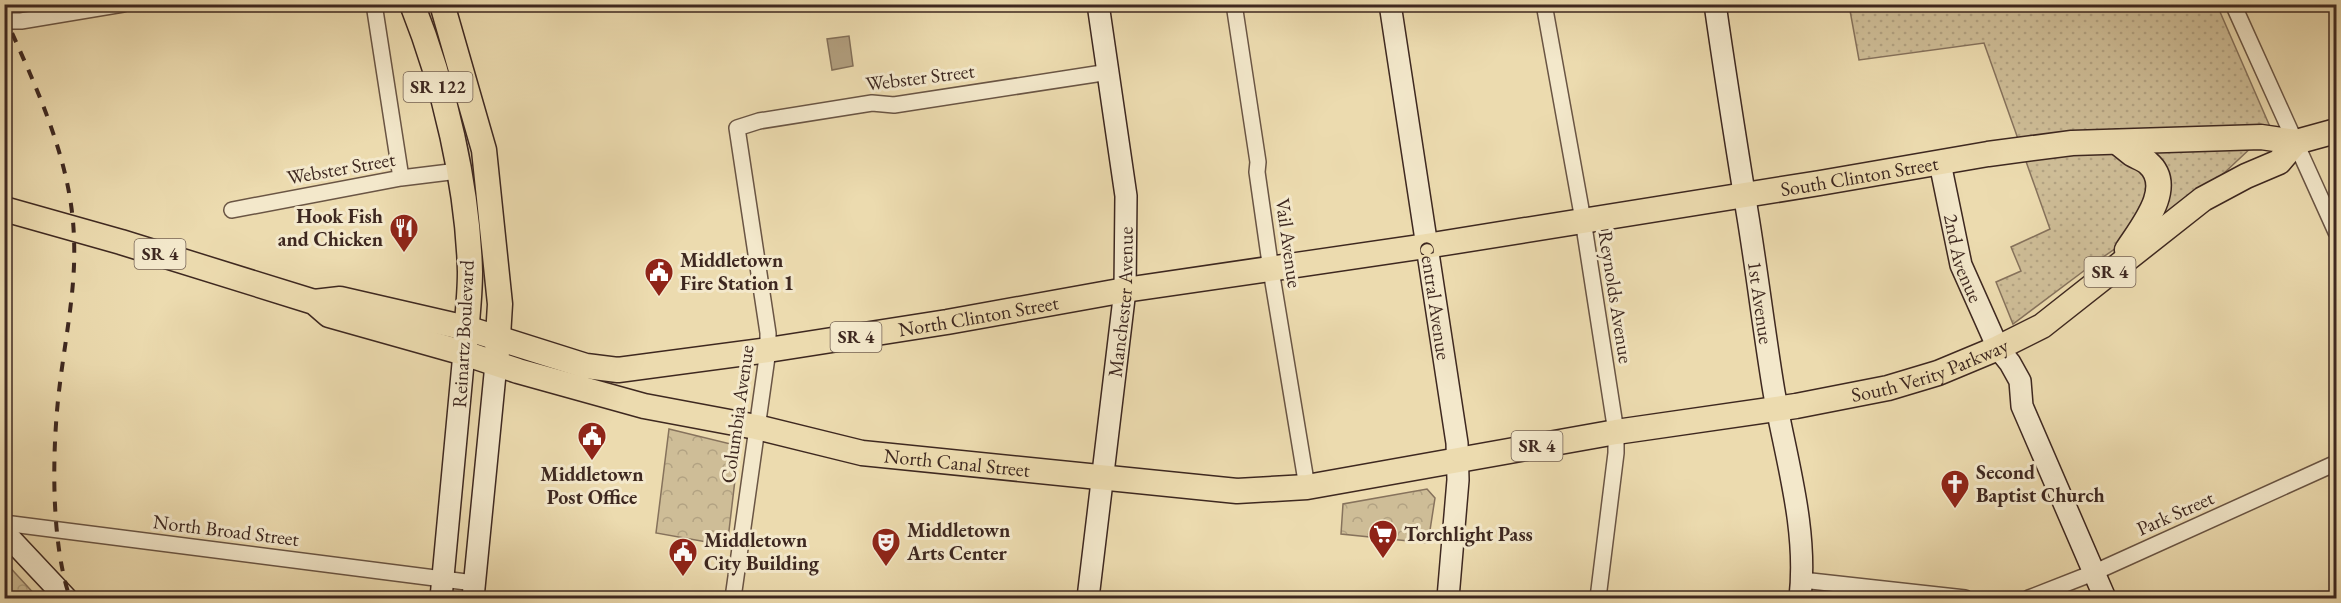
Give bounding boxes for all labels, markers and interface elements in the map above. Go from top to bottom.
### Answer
street label: Webster Street [864,57,977,97]
road number: SR 122 [404,72,472,102]
street label: Webster Street [285,146,398,190]
street label: South Clinton Street [1779,150,1941,202]
street label: Vail Avenue [1270,196,1308,290]
place label: Hook Fish and Chicken [278,203,383,252]
street label: 2nd Avenue [1938,211,1989,307]
restaurant icon: Hook Fish and Chicken [388,212,420,254]
street label: Manchester Avenue [1102,226,1139,379]
street label: Reynolds Avenue [1593,229,1639,365]
road number: SR 4 [134,239,186,269]
street label: Central Avenue [1413,239,1457,362]
place label: Middletown Fire Station 1 [680,247,794,296]
public building icon: Middletown Fire Station 1 [643,256,675,298]
road number: SR 4 [2084,257,2136,287]
street label: Reinartz Boulevard [446,259,480,409]
street label: 1st Avenue [1742,259,1779,346]
street label: North Clinton Street [896,289,1061,342]
road number: SR 4 [830,322,882,352]
street label: South Verity Parkway [1849,332,2013,408]
street label: Columbia Avenue [714,343,760,485]
public building icon: Middletown Post Office [576,420,608,462]
road number: SR 4 [1512,431,1562,461]
street label: North Canal Street [883,442,1032,483]
place label: Second Baptist Church [1976,459,2105,508]
place label: Middletown Post Office [540,461,644,510]
church icon: Second Baptist Church [1939,468,1971,510]
street label: Park Street [2132,484,2218,542]
street label: North Broad Street [151,508,301,552]
place label: Middletown Arts Center [906,517,1010,566]
supermarket icon: Torchlight Pass [1367,518,1399,560]
place label: Torchlight Pass [1404,521,1533,547]
theatre icon: Middletown Arts Center [870,526,902,568]
place label: Middletown City Building [704,527,820,576]
public building icon: Middletown City Building [667,536,699,578]

